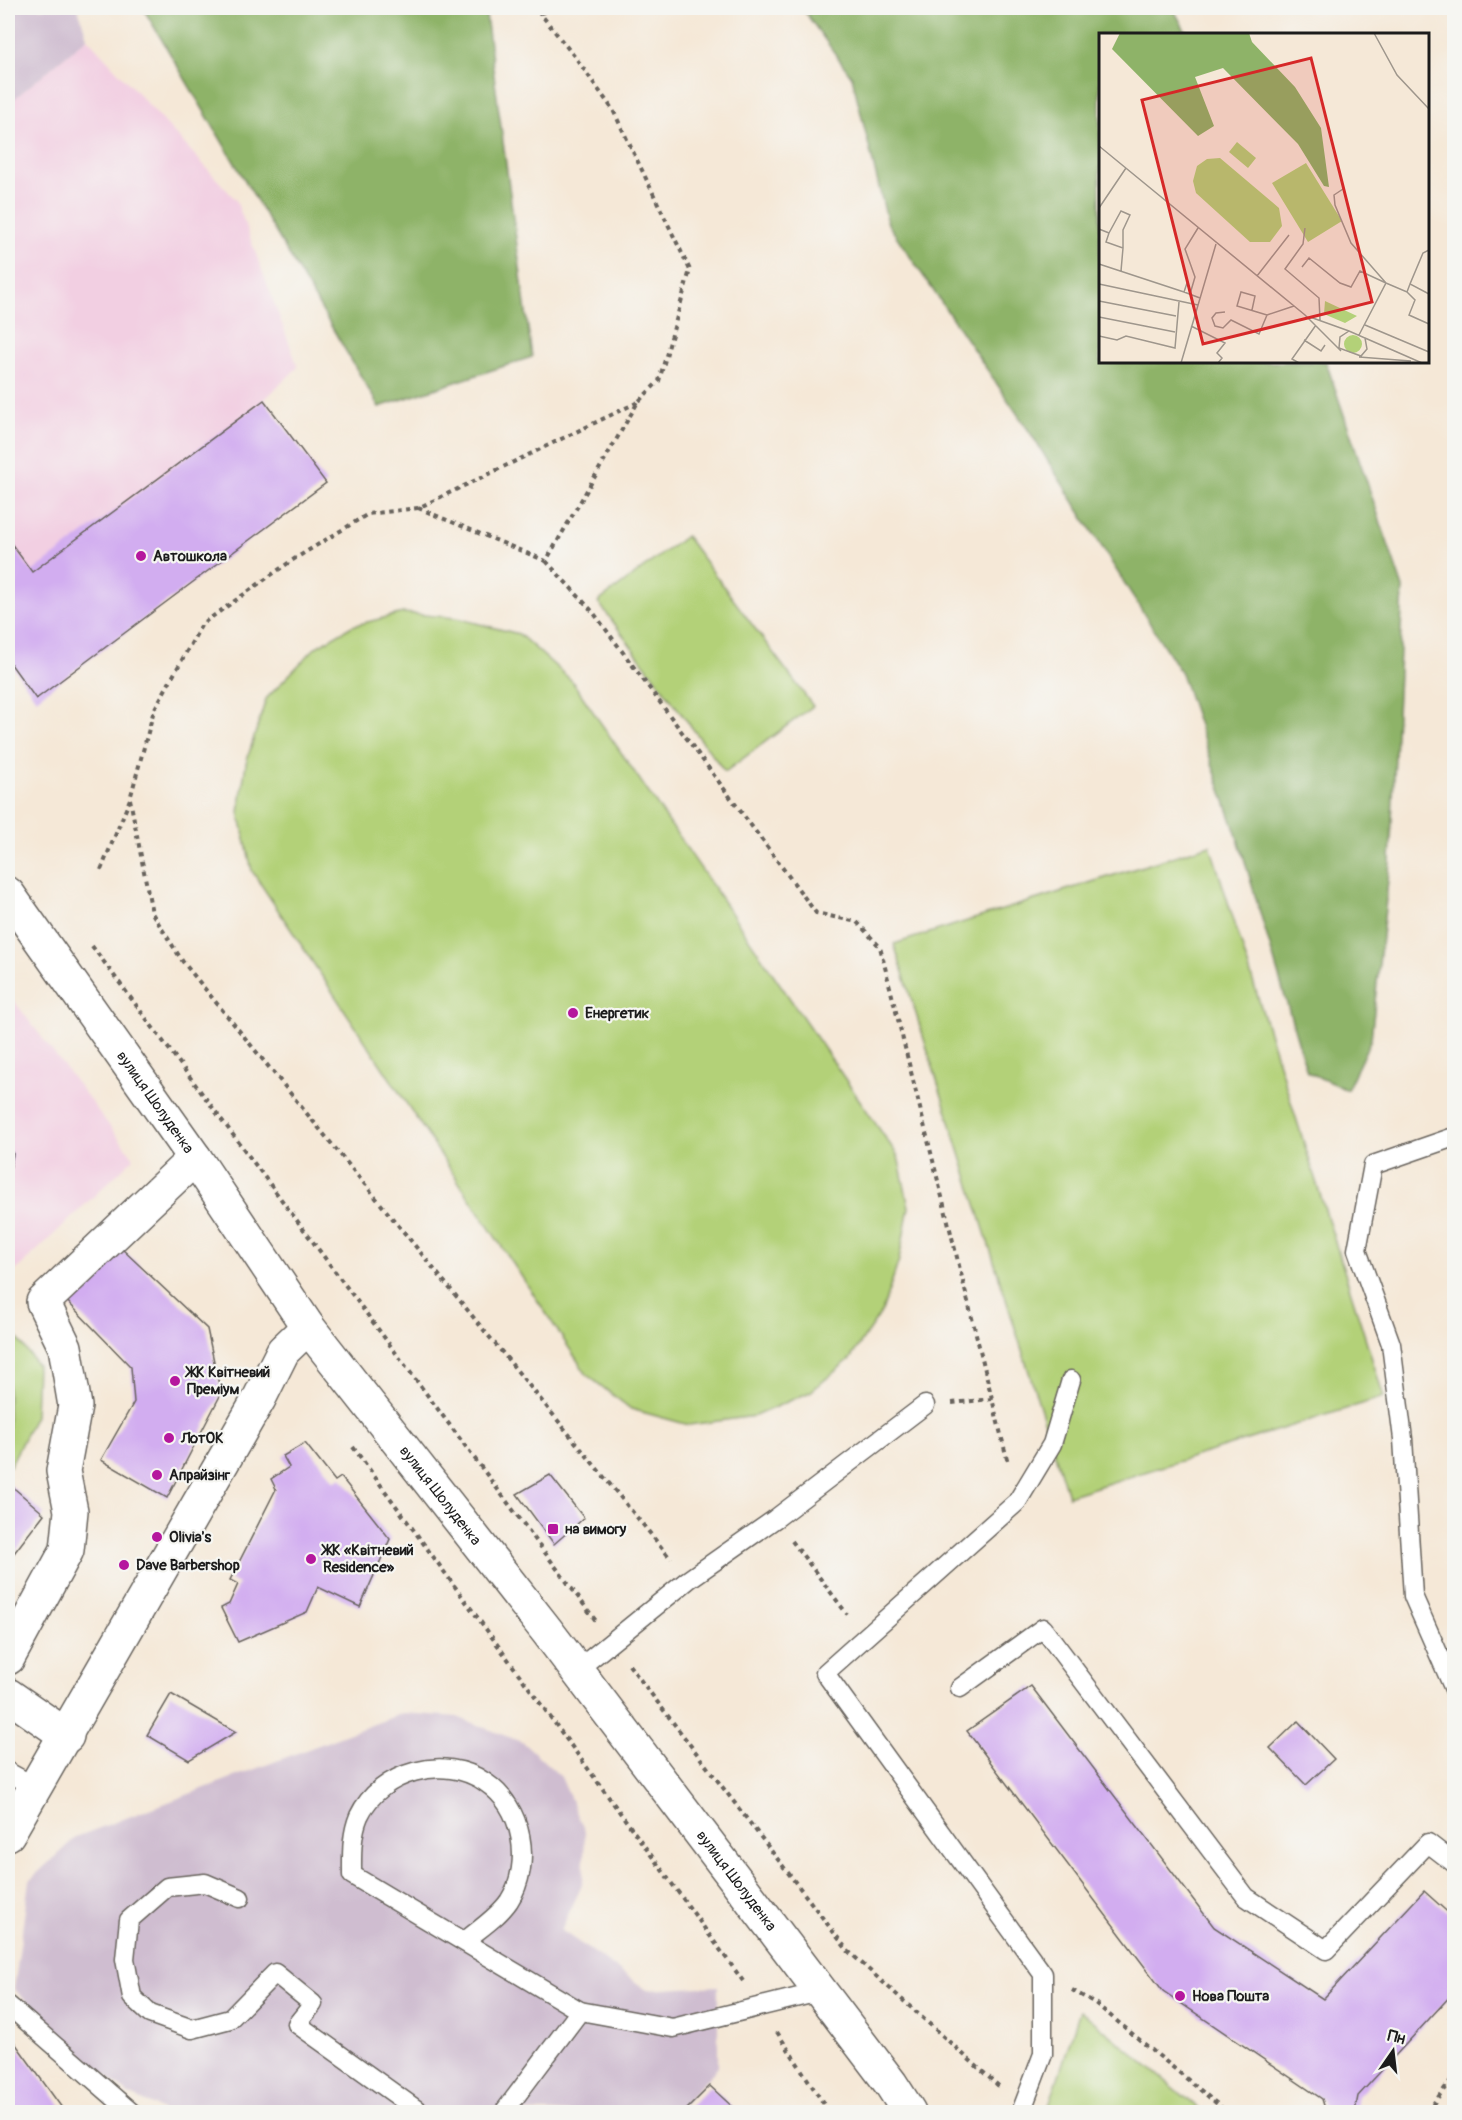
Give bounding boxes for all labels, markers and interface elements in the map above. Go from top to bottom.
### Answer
inset map [1099,33,1429,363]
place label: Автошкола [153,547,227,566]
marker: Автошкола [134,549,148,563]
place label: Енергетик [585,1004,649,1023]
marker: Енергетик [566,1006,580,1020]
street label: вулиця Шолуденка [113,1047,198,1157]
place label: ЖК Квітневий Преміум [184,1363,270,1399]
marker: ЖК Квітневий Преміум [168,1374,182,1388]
place label: ЛотОК [180,1429,224,1448]
marker: ЛотОК [162,1431,176,1445]
street label: вулиця Шолуденка [395,1442,485,1549]
place label: Апрайзінг [169,1466,231,1485]
marker: Апрайзінг [150,1468,164,1482]
place label: на вимогу [565,1520,627,1539]
marker: на вимогу [546,1522,560,1536]
place label: Olivia's [169,1528,212,1547]
marker: Olivia's [150,1530,164,1544]
place label: ЖК «Квітневий Residence» [320,1541,414,1577]
marker: ЖК «Квітневий Residence» [304,1552,318,1566]
place label: Dave Barbershop [136,1556,240,1575]
marker: Dave Barbershop [117,1558,131,1572]
street label: вулиця Шолуденка [692,1827,781,1935]
place label: Нова Пошта [1192,1987,1269,2006]
marker: Нова Пошта [1173,1989,1187,2003]
north arrow [1363,2021,1423,2081]
text: Пн [1385,2026,1407,2049]

